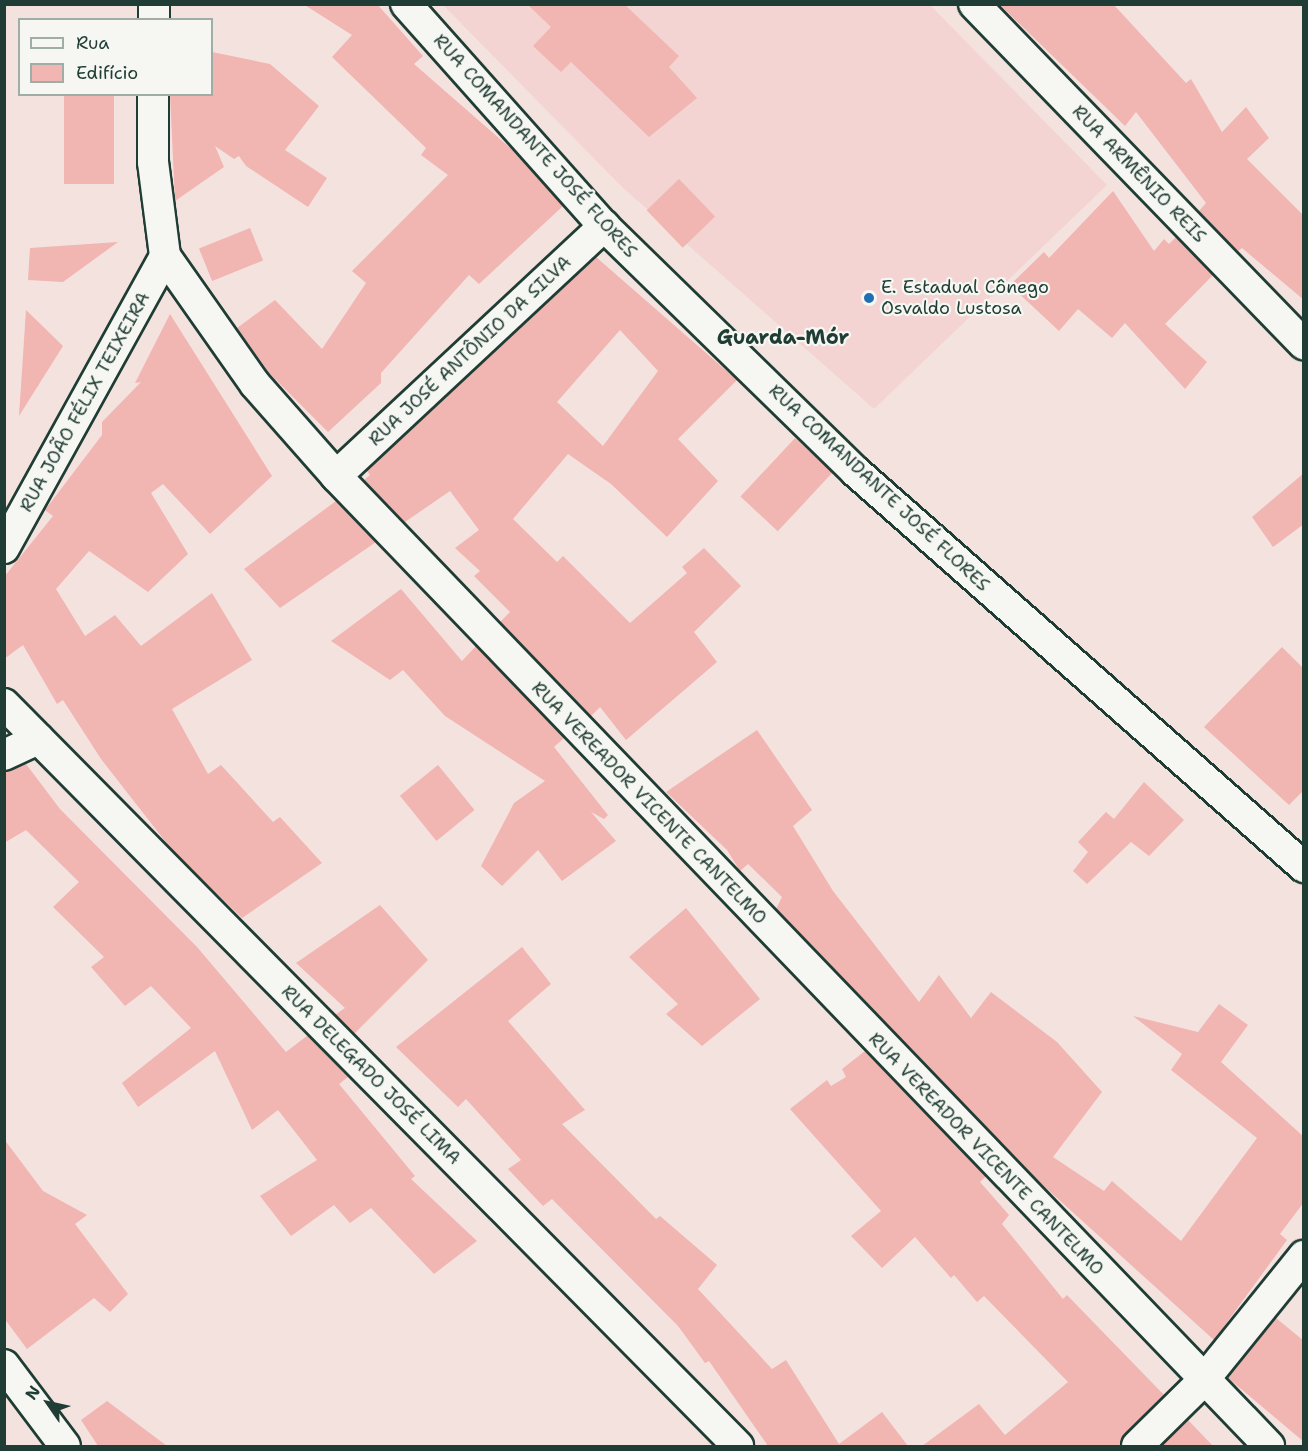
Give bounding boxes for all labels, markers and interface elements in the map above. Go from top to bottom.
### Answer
legend [18,18,213,96]
street label: RUA COMANDANTE JOSÉ FLORES [429,30,641,262]
text: Rua [76,31,109,55]
text: Edifício [76,61,138,85]
street label: RUA ARMÊNIO REIS [1068,101,1210,247]
street label: RUA JOSÉ ANTÔNIO DA SILVA [364,251,576,451]
place label: E. Estadual Cônego Osvaldo Lustosa [881,277,1049,320]
street label: RUA JOÃO FÉLIX TEIXEIRA [15,288,155,516]
marker: E. Estadual Cônego Osvaldo Lustosa [862,291,876,305]
district label: Guarda-Mór [717,325,849,349]
street label: RUA COMANDANTE JOSÉ FLORES [764,380,994,596]
street label: RUA VEREADOR VICENTE CANTELMO [527,677,771,929]
street label: RUA DELEGADO JOSÉ LIMA [277,981,465,1169]
street label: RUA VEREADOR VICENTE CANTELMO [864,1028,1108,1280]
north arrow [18,1373,78,1433]
text: N [20,1382,45,1404]

